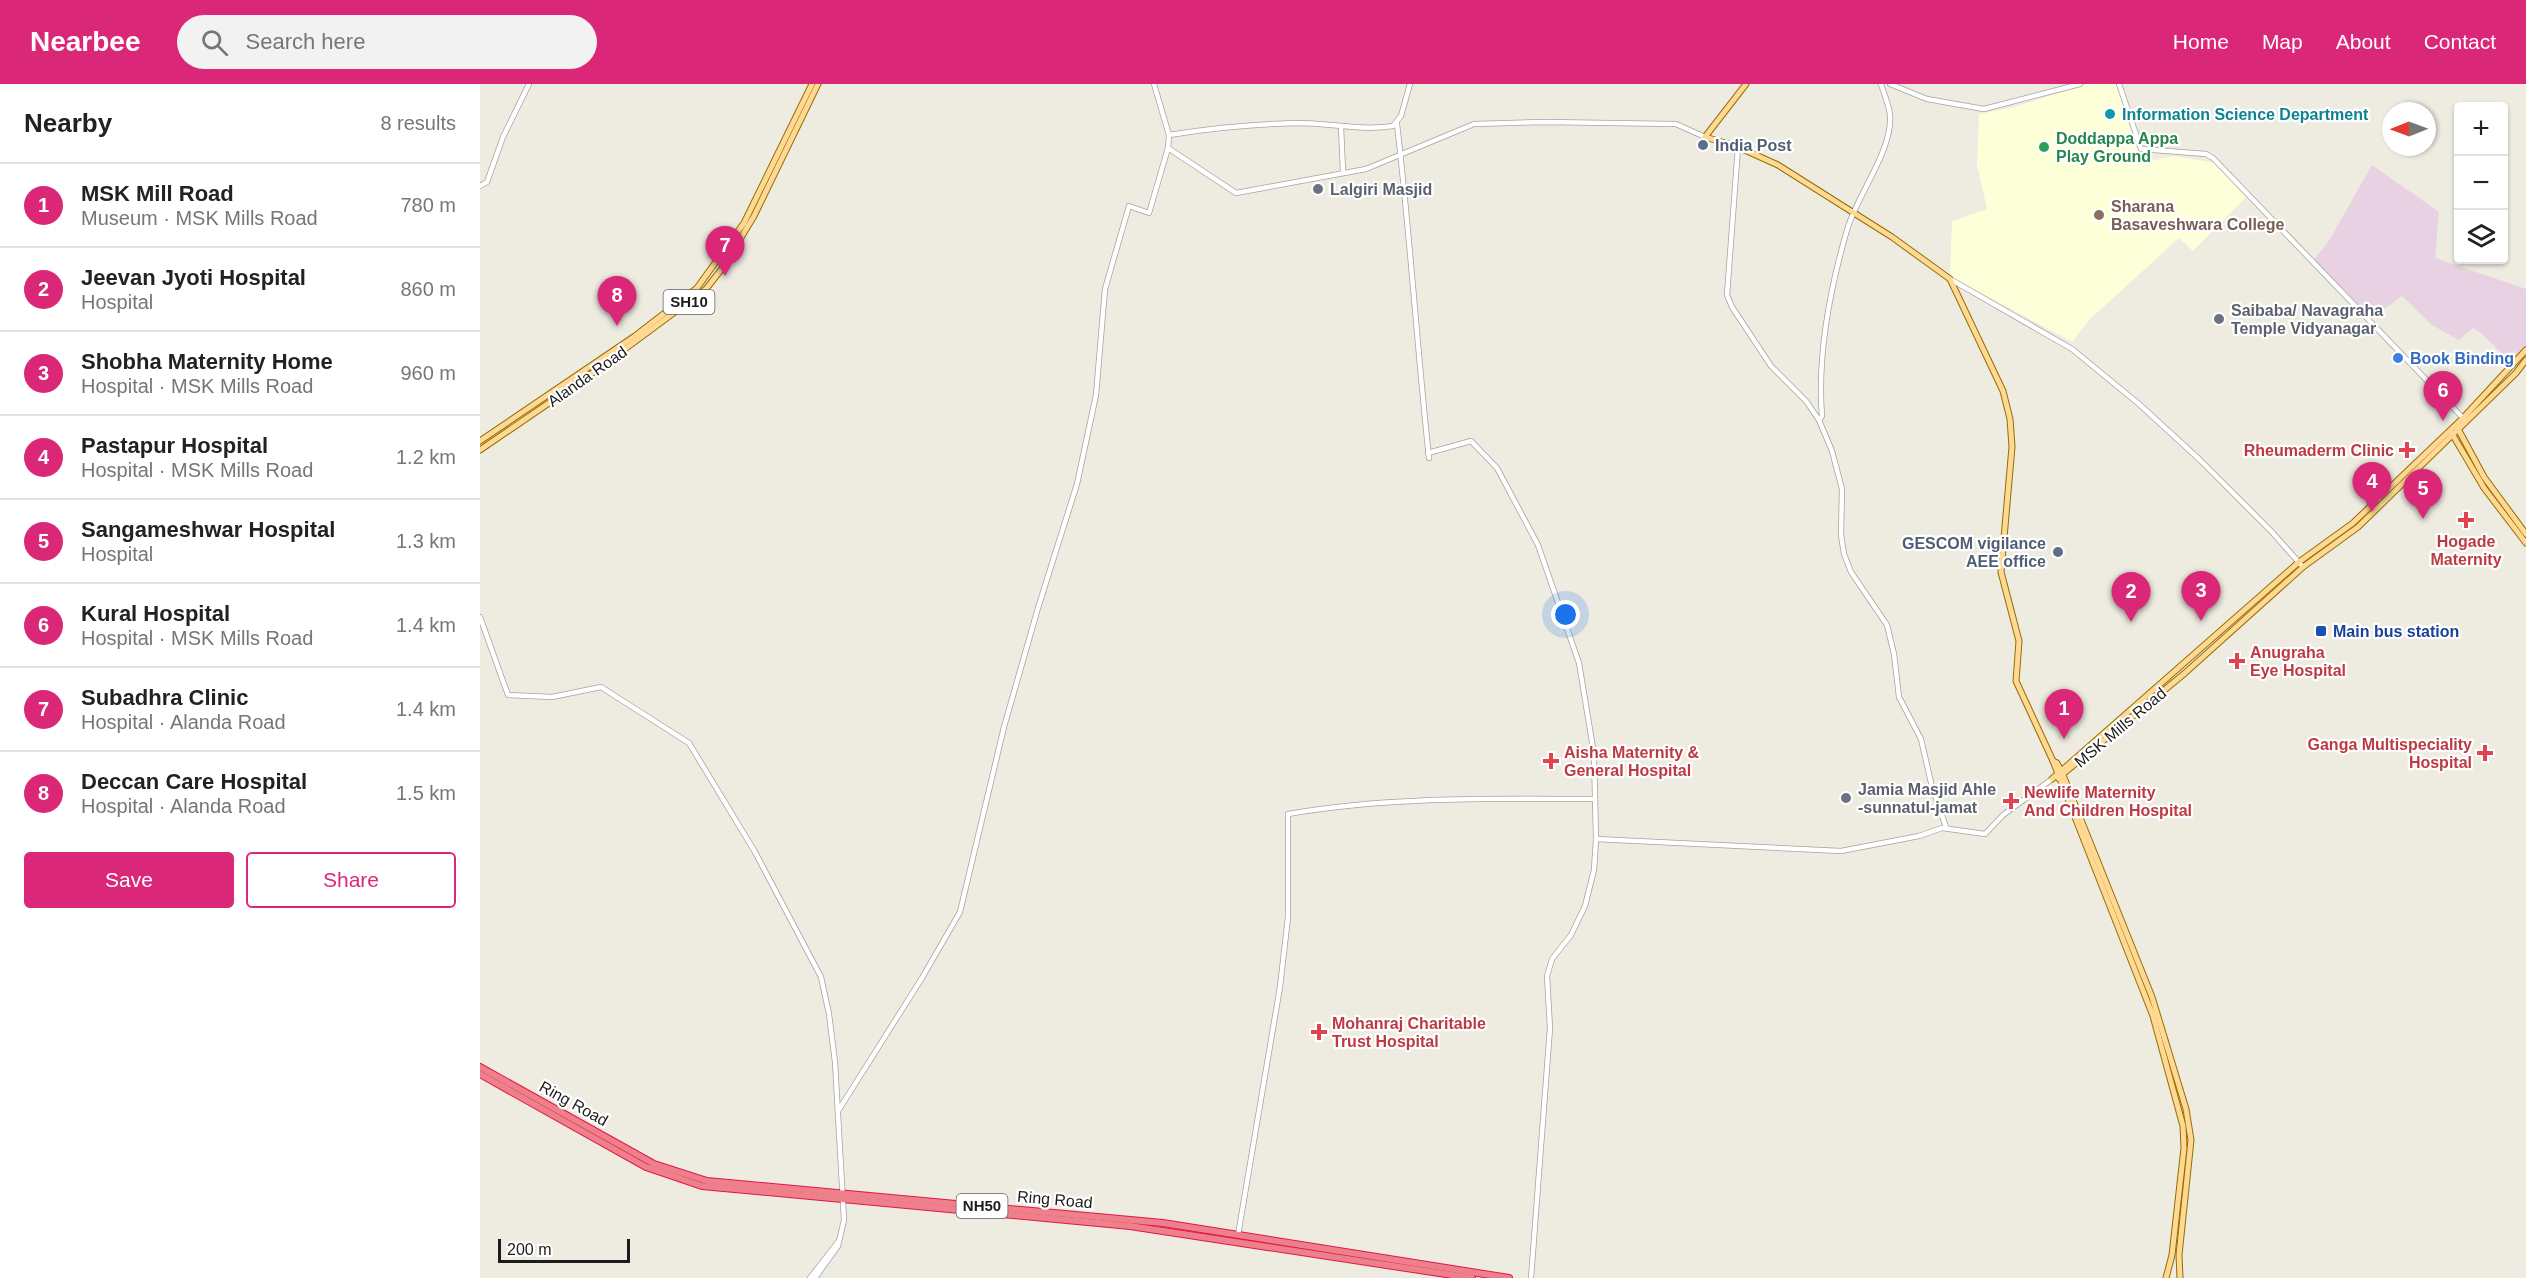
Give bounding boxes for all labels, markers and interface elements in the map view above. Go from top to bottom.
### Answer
search box [177,15,597,69]
text: Nearbee [30,26,141,57]
icon: search [198,26,231,59]
text: Search here [246,29,365,54]
text: Home [2173,30,2229,53]
text: Map [2262,30,2303,53]
text: About [2336,30,2391,53]
text: Contact [2424,30,2496,53]
north arrow [2382,102,2436,156]
map controls [2454,102,2508,264]
button: + [2454,102,2508,156]
place label: Information Science Department [2122,106,2369,123]
marker: Information Science Department [2103,107,2117,121]
text: Nearby [24,108,112,138]
text: 8 results [380,112,456,134]
place label: Doddappa Appa Play Ground [2056,130,2178,165]
place label: India Post [1715,137,1792,154]
marker: India Post [1696,138,1710,152]
marker: Doddappa Appa Play Ground [2037,140,2051,154]
button: − [2454,156,2508,210]
text: MSK Mill Road [81,181,234,206]
place label: Lalgiri Masjid [1330,181,1432,198]
marker: Lalgiri Masjid [1311,182,1325,196]
text: 1 [38,194,49,216]
text: 780 m [400,194,456,216]
place label: Sharana Basaveshwara College [2111,198,2285,233]
text: Museum · MSK Mills Road [81,207,318,229]
marker: Sharana Basaveshwara College [2092,208,2106,222]
button: layers [2454,210,2508,264]
pin: 7 [706,226,744,276]
text: Jeevan Jyoti Hospital [81,265,306,290]
pin: 8 [598,276,636,326]
text: 2 [38,278,49,300]
text: 860 m [400,278,456,300]
road number: SH10 [664,290,714,314]
text: Hospital [81,291,153,313]
place label: Saibaba/ Navagraha Temple Vidyanagar [2231,302,2383,337]
marker: Saibaba/ Navagraha Temple Vidyanagar [2212,312,2226,326]
street label: Alanda Road [545,343,630,410]
text: Shobha Maternity Home [81,349,333,374]
place label: Book Binding [2410,350,2514,367]
marker: Book Binding [2391,351,2405,365]
text: 3 [38,362,49,384]
text: 960 m [400,362,456,384]
pin: 6 [2424,372,2462,421]
text: Hospital · MSK Mills Road [81,375,313,397]
text: Pastapur Hospital [81,433,268,458]
marker: Rheumaderm Clinic [2398,441,2416,459]
place label: Rheumaderm Clinic [2244,442,2394,459]
text: 4 [38,446,49,468]
text: 1.2 km [396,446,456,468]
text: Hospital · MSK Mills Road [81,459,313,481]
pin: 4 [2352,462,2392,512]
pin: 5 [2404,470,2442,519]
marker: Hogade Maternity [2457,511,2475,529]
text: Sangameshwar Hospital [81,517,335,542]
text: 5 [38,530,49,552]
text: 1.3 km [396,530,456,552]
place label: Hogade Maternity [2430,533,2502,568]
place label: GESCOM vigilance AEE office [1902,535,2046,570]
text: Hospital [81,543,153,565]
marker: GESCOM vigilance AEE office [2051,545,2065,559]
pin: 2 [2112,572,2150,622]
pin: 3 [2182,572,2220,621]
your location [1551,600,1580,629]
text: Kural Hospital [81,601,230,626]
text: 6 [38,614,49,636]
text: 1.4 km [396,614,456,636]
place label: Main bus station [2333,623,2459,640]
marker: Main bus station [2314,624,2328,638]
text: Hospital · MSK Mills Road [81,627,313,649]
place label: Anugraha Eye Hospital [2250,644,2346,679]
marker: Anugraha Eye Hospital [2228,652,2246,670]
street label: MSK Mills Road [2071,684,2169,770]
text: Subadhra Clinic [81,685,248,710]
pin: 1 [2044,690,2084,739]
text: 7 [38,698,49,720]
text: 1.4 km [396,698,456,720]
text: Hospital · Alanda Road [81,711,286,733]
place label: Ganga Multispeciality Hospital [2308,736,2472,771]
place label: Aisha Maternity & General Hospital [1564,744,1700,779]
marker: Ganga Multispeciality Hospital [2476,744,2494,762]
marker: Aisha Maternity & General Hospital [1542,752,1560,770]
text: Deccan Care Hospital [81,769,307,794]
place label: Jamia Masjid Ahle -sunnatul-jamat [1858,781,1996,816]
text: 8 [38,782,49,804]
text: 1.5 km [396,782,456,804]
place label: Newlife Maternity And Children Hospital [2024,784,2192,819]
marker: Jamia Masjid Ahle -sunnatul-jamat [1839,791,1853,805]
marker: Newlife Maternity And Children Hospital [2002,792,2020,810]
text: Hospital · Alanda Road [81,795,286,817]
button: Save [24,852,234,908]
button: Share [246,852,456,908]
place label: Mohanraj Charitable Trust Hospital [1332,1015,1486,1050]
marker: Mohanraj Charitable Trust Hospital [1310,1023,1328,1041]
street label: Ring Road [537,1078,611,1129]
street label: Ring Road [1017,1188,1093,1211]
road number: NH50 [956,1194,1008,1218]
scale bar [498,1236,630,1264]
text: 200 m [507,1241,551,1258]

